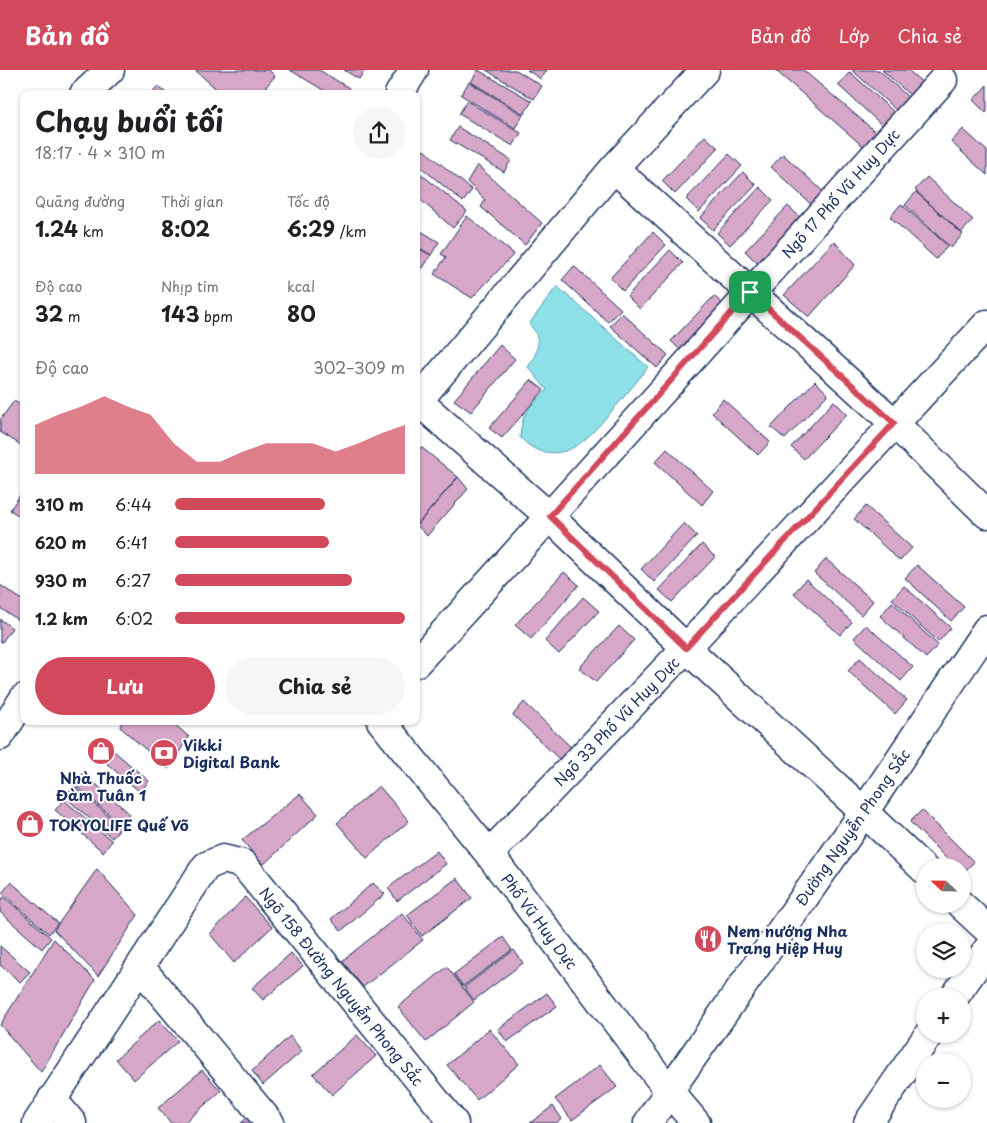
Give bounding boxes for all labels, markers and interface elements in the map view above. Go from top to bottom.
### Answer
text: Bản đồ [25,17,109,53]
text: Bản đồ [750,22,811,49]
text: Lớp [839,22,870,49]
text: Chia sẻ [898,22,962,49]
text: Chạy buổi tối [35,99,224,142]
button: share [353,107,405,159]
street label: Ngõ 17 Phố Vũ Huy Dực [776,123,904,263]
text: 18:17 · 4 × 310 m [35,140,165,164]
text: Quãng đường [35,191,125,212]
text: Thời gian [161,191,223,212]
text: Tốc độ [287,191,330,212]
text: 1.24 [35,212,78,244]
text: 8:02 [161,212,210,244]
text: 6:29 [287,212,335,244]
text: km [78,221,104,242]
text: /km [335,221,367,242]
pin [729,271,771,313]
text: Độ cao [35,276,82,297]
text: Nhịp tim [161,276,219,297]
text: kcal [287,276,315,297]
icon: arrive [736,278,764,306]
text: 32 [35,297,63,329]
text: 143 [161,297,199,329]
text: 80 [287,297,316,329]
text: m [63,306,80,327]
text: bpm [199,306,233,327]
text: Độ cao [35,355,89,379]
text: 302–309 m [313,355,405,379]
text: 310 m [35,492,84,516]
text: 6:44 [115,492,152,516]
text: 620 m [35,530,86,554]
text: 6:41 [115,530,148,554]
text: 930 m [35,568,87,592]
text: 6:27 [115,568,151,592]
text: 1.2 km [35,606,88,630]
text: 6:02 [115,606,153,630]
street label: Ngõ 33 Phố Vũ Huy Dực [548,651,684,791]
button: Lưu [35,657,215,715]
button: Chia sẻ [225,657,405,715]
place label: Vikki Digital Bank [183,733,280,773]
shop icon: Nhà Thuốc Đàm Tuân 1 [86,736,116,766]
bank icon: Vikki Digital Bank [149,738,179,768]
street label: Đường Nguyễn Phong Sắc [789,744,915,910]
place label: Nhà Thuốc Đàm Tuân 1 [56,766,146,806]
shop icon: TOKYOLIFE Quế Võ [15,809,45,839]
place label: TOKYOLIFE Quế Võ [49,813,189,836]
north arrow [916,858,971,912]
map controls [916,858,971,1108]
street label: Phố Vũ Huy Dực [496,868,584,974]
street label: Ngõ 158 Đường Nguyễn Phong Sắc [254,882,430,1090]
place label: Nem nướng Nha Trang Hiệp Huy [727,919,848,959]
button: layers [916,923,971,978]
restaurant icon: Nem nướng Nha Trang Hiệp Huy [693,924,723,954]
button: + [916,988,971,1043]
button: − [916,1053,971,1108]

